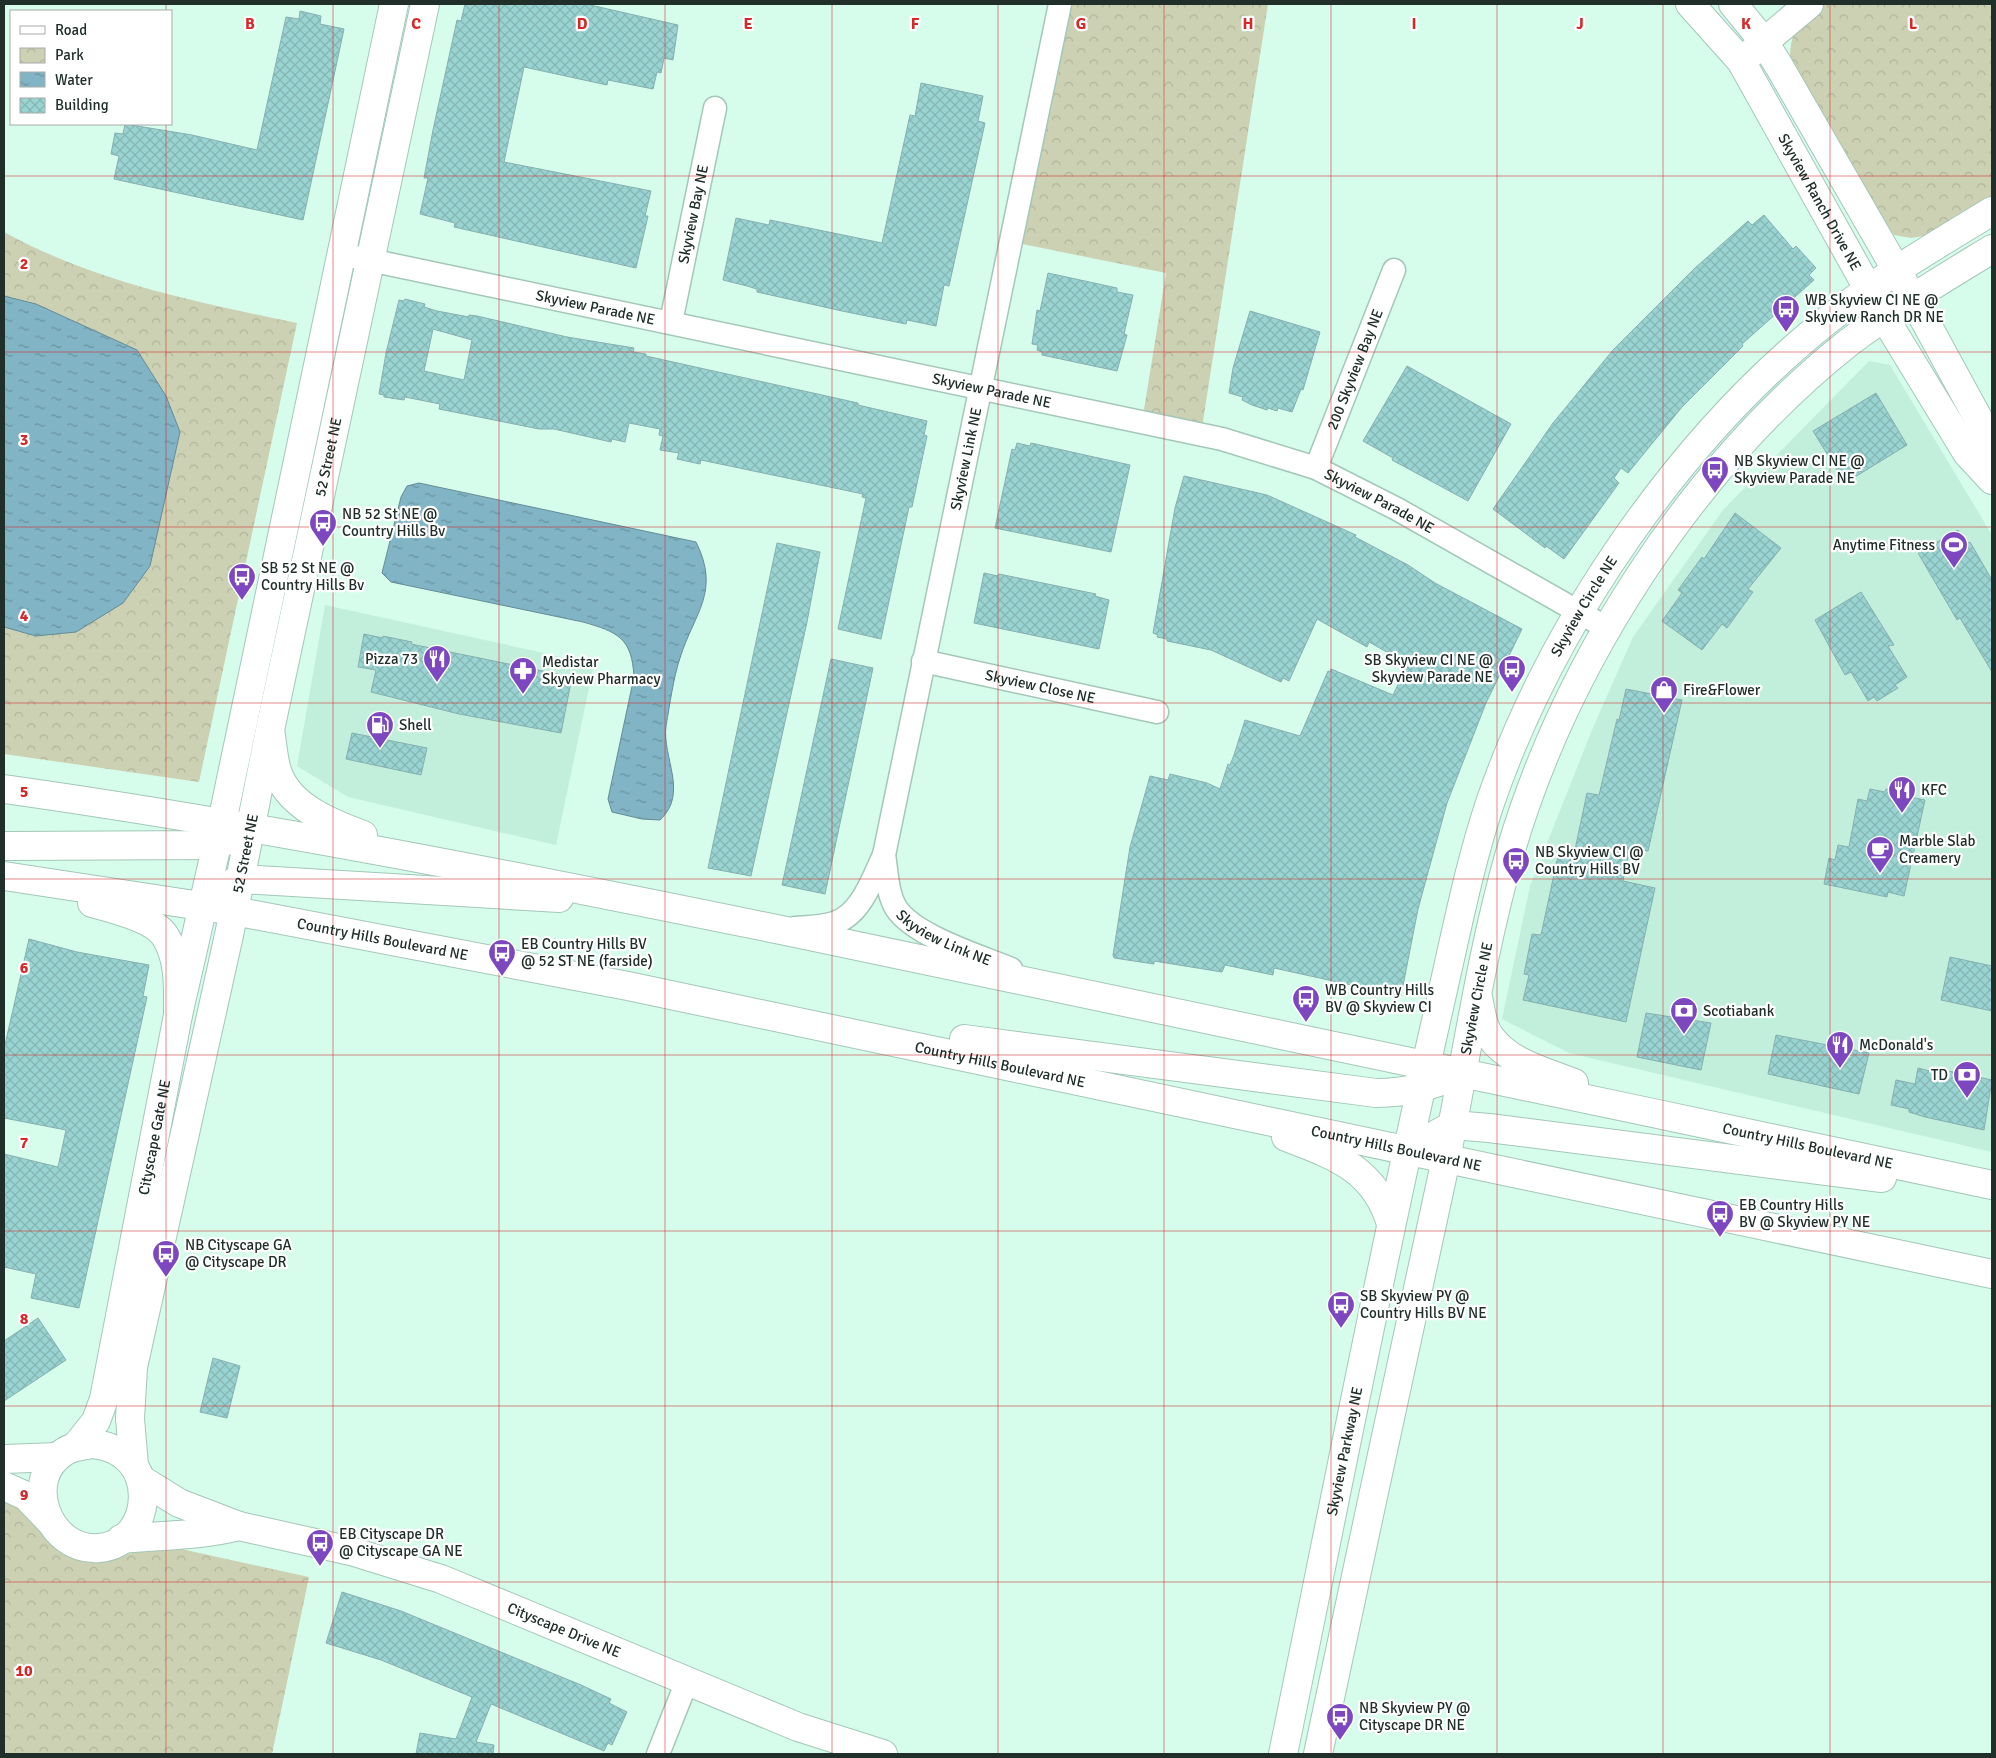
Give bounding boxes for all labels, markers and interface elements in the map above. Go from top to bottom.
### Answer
legend [10,10,172,125]
text: B [245,14,255,34]
text: C [411,14,421,34]
text: D [577,14,588,34]
text: E [743,14,753,34]
text: F [911,14,920,34]
text: G [1076,14,1086,34]
text: H [1243,14,1253,34]
text: I [1411,14,1417,34]
text: J [1576,14,1584,34]
text: K [1741,14,1751,34]
text: L [1909,14,1918,34]
text: Road [55,21,87,39]
text: Park [55,46,84,64]
text: Water [55,71,93,89]
text: Building [55,96,109,114]
street label: Skyview Ranch Drive NE [1774,130,1865,274]
street label: Skyview Bay NE [674,163,712,265]
text: 2 [20,254,28,274]
street label: Skyview Parade NE [534,286,657,329]
place label: WB Skyview CI NE @ Skyview Ranch DR NE [1805,291,1944,326]
bus stop icon: WB Skyview CI NE @ Skyview Ranch DR NE [1771,294,1801,333]
street label: 200 Skyview Bay NE [1323,306,1387,432]
street label: Skyview Parade NE [931,369,1053,412]
street label: Skyview Link NE [947,406,985,512]
street label: 52 Street NE [311,416,346,498]
text: 3 [20,430,28,450]
place label: NB Skyview CI NE @ Skyview Parade NE [1734,452,1865,487]
bus stop icon: NB Skyview CI NE @ Skyview Parade NE [1700,455,1730,494]
street label: Skyview Parade NE [1322,465,1437,537]
place label: NB 52 St NE @ Country Hills Bv [342,505,445,540]
bus stop icon: NB 52 St NE @ Country Hills Bv [308,508,338,547]
sports icon: Anytime Fitness [1939,530,1969,569]
place label: Anytime Fitness [1833,536,1935,554]
street label: Skyview Circle NE [1547,552,1621,660]
place label: SB 52 St NE @ Country Hills Bv [261,559,364,594]
bus stop icon: SB 52 St NE @ Country Hills Bv [227,562,257,601]
text: 4 [20,606,29,626]
restaurant icon: Pizza 73 [422,644,452,683]
place label: Pizza 73 [365,650,418,668]
place label: SB Skyview CI NE @ Skyview Parade NE [1364,651,1493,686]
place label: Medistar Skyview Pharmacy [542,653,660,688]
bus stop icon: SB Skyview CI NE @ Skyview Parade NE [1497,654,1527,693]
pharmacy icon: Medistar Skyview Pharmacy [508,656,538,695]
street label: Skyview Close NE [983,666,1097,707]
shop icon: Fire&Flower [1649,675,1679,714]
place label: Fire&Flower [1683,681,1761,699]
fuel station icon: Shell [365,710,395,749]
place label: Shell [399,716,432,734]
restaurant icon: KFC [1887,775,1917,814]
place label: KFC [1921,781,1947,799]
text: 5 [20,782,28,802]
street label: 52 Street NE [229,812,262,895]
place label: Marble Slab Creamery [1899,832,1976,867]
cafe icon: Marble Slab Creamery [1865,835,1895,874]
place label: NB Skyview CI @ Country Hills BV [1535,843,1644,878]
bus stop icon: NB Skyview CI @ Country Hills BV [1501,846,1531,885]
street label: Skyview Link NE [892,906,994,969]
street label: Country Hills Boulevard NE [296,914,470,964]
place label: EB Country Hills BV @ 52 ST NE (farside) [521,935,653,970]
bus stop icon: EB Country Hills BV @ 52 ST NE (farside) [487,938,517,977]
street label: Skyview Circle NE [1457,940,1496,1056]
text: 6 [20,958,29,978]
place label: WB Country Hills BV @ Skyview CI [1325,981,1435,1016]
bus stop icon: WB Country Hills BV @ Skyview CI [1291,984,1321,1023]
bank icon: Scotiabank [1669,996,1699,1035]
place label: Scotiabank [1703,1002,1775,1020]
restaurant icon: McDonald's [1825,1030,1855,1069]
place label: McDonald's [1859,1036,1934,1054]
street label: Country Hills Boulevard NE [913,1038,1087,1091]
bank icon: TD [1952,1060,1982,1099]
place label: TD [1931,1066,1948,1084]
street label: Cityscape Gate NE [135,1078,174,1196]
street label: Country Hills Boulevard NE [1721,1119,1895,1173]
street label: Country Hills Boulevard NE [1309,1121,1483,1175]
text: 7 [20,1133,29,1153]
place label: EB Country Hills BV @ Skyview PY NE [1739,1196,1870,1231]
bus stop icon: EB Country Hills BV @ Skyview PY NE [1705,1199,1735,1238]
place label: NB Cityscape GA @ Cityscape DR [185,1236,292,1271]
bus stop icon: NB Cityscape GA @ Cityscape DR [151,1239,181,1278]
place label: SB Skyview PY @ Country Hills BV NE [1360,1287,1487,1322]
bus stop icon: SB Skyview PY @ Country Hills BV NE [1326,1290,1356,1329]
text: 8 [20,1309,29,1329]
street label: Skyview Parkway NE [1323,1385,1366,1517]
text: 9 [20,1485,29,1505]
place label: EB Cityscape DR @ Cityscape GA NE [339,1525,463,1560]
bus stop icon: EB Cityscape DR @ Cityscape GA NE [305,1528,335,1567]
street label: Cityscape Drive NE [505,1599,623,1661]
text: 10 [15,1661,33,1681]
place label: NB Skyview PY @ Cityscape DR NE [1359,1699,1470,1734]
bus stop icon: NB Skyview PY @ Cityscape DR NE [1325,1702,1355,1741]

